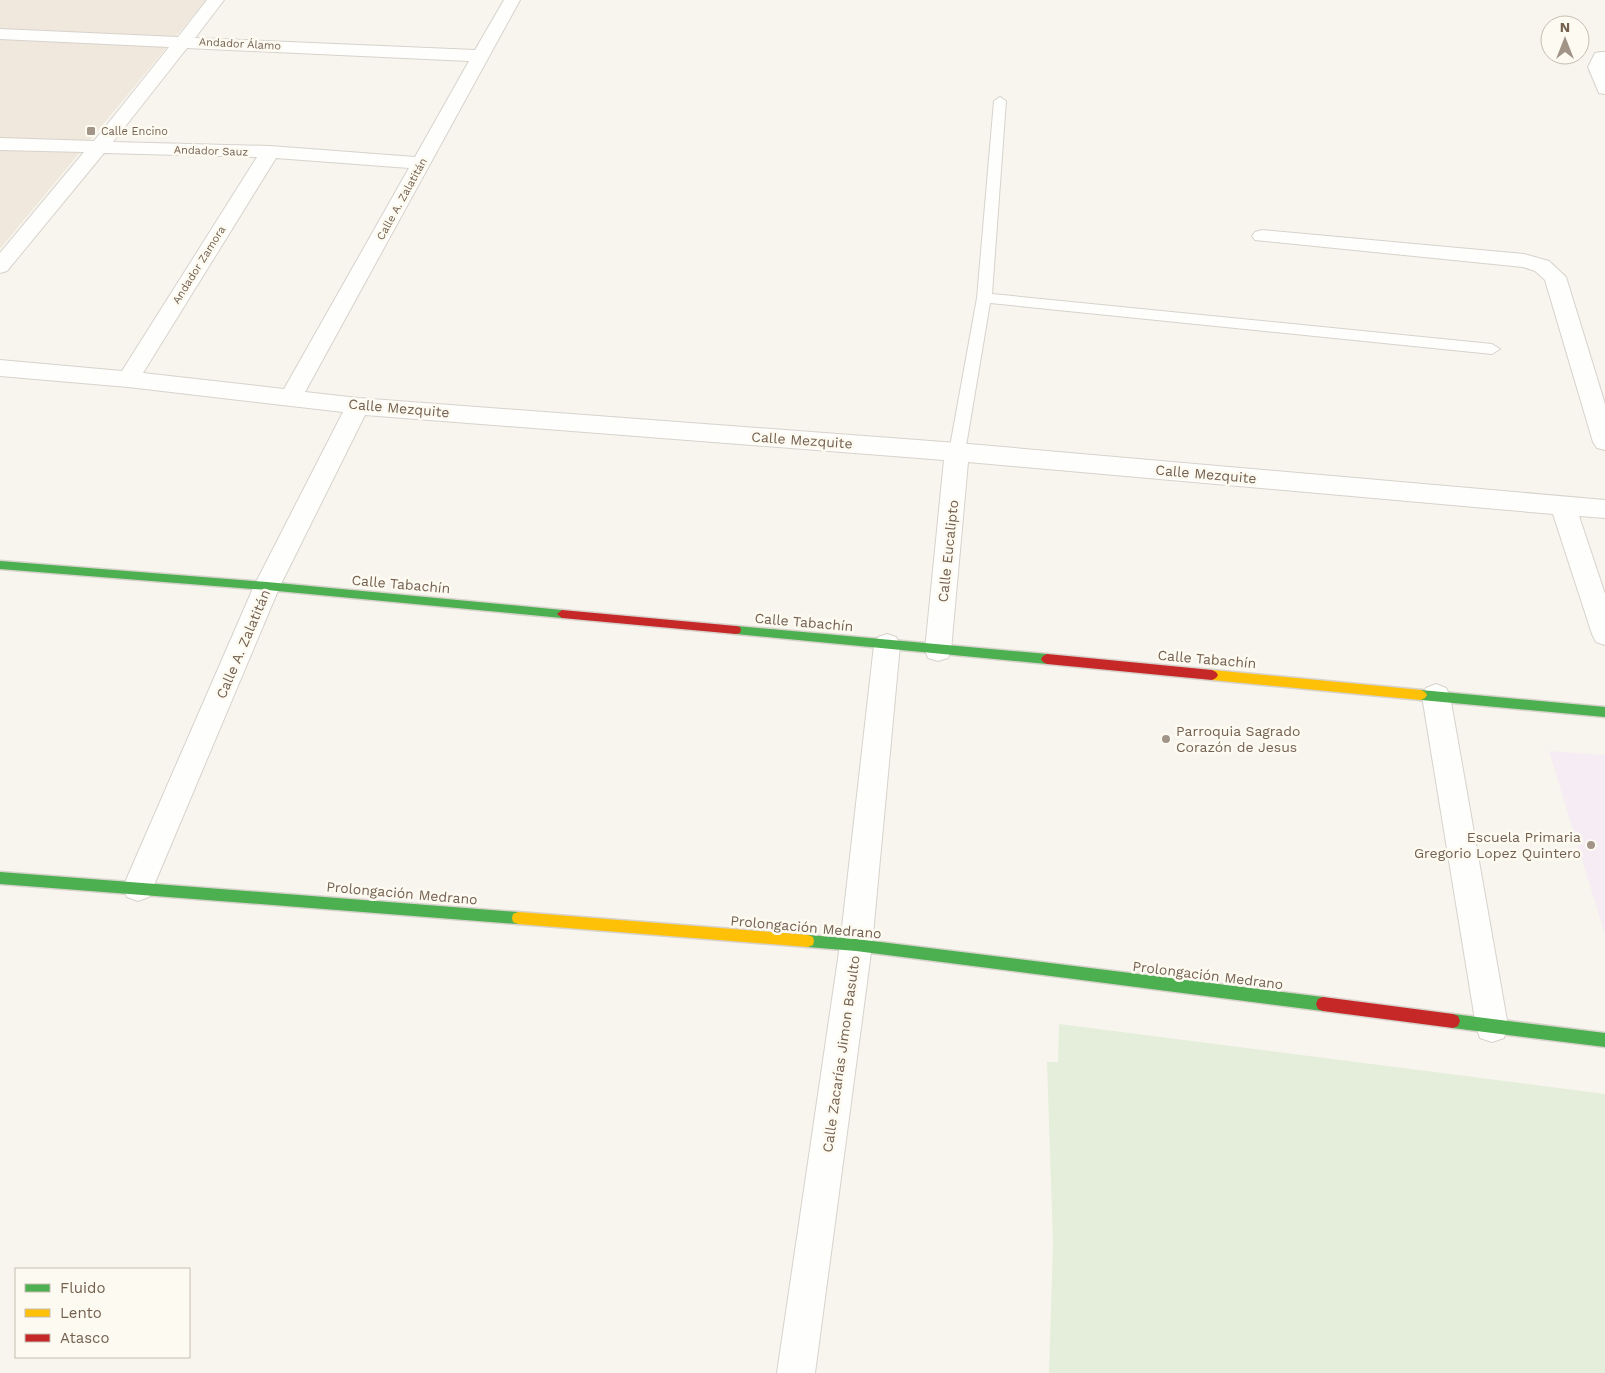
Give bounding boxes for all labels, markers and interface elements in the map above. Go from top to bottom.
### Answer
north arrow [1540,15,1590,65]
text: N [1560,19,1570,35]
street label: Andador Álamo [199,34,281,53]
marker: Calle Encino [85,125,97,137]
place label: Calle Encino [101,125,168,138]
street label: Andador Sauz [174,143,249,159]
street label: Calle A. Zalatitán [374,156,430,242]
street label: Andador Zamora [170,224,228,306]
street label: Calle Mezquite [348,396,450,420]
street label: Calle Mezquite [751,428,853,452]
street label: Calle Mezquite [1155,462,1257,486]
street label: Calle Eucalipto [935,499,961,603]
street label: Calle Tabachín [351,572,451,596]
street label: Calle A. Zalatitán [213,587,273,701]
street label: Calle Tabachín [754,610,854,634]
street label: Calle Tabachín [1157,647,1257,671]
place label: Parroquia Sagrado Corazón de Jesus [1176,723,1300,755]
marker: Parroquia Sagrado Corazón de Jesus [1160,733,1172,745]
place label: Escuela Primaria Gregorio Lopez Quintero [1414,829,1581,861]
marker: Escuela Primaria Gregorio Lopez Quintero [1585,839,1597,851]
street label: Prolongación Medrano [326,878,478,908]
street label: Prolongación Medrano [730,912,882,942]
street label: Calle Zacarías Jimon Basulto [819,954,863,1154]
street label: Prolongación Medrano [1132,958,1284,992]
legend [15,1268,190,1358]
text: Fluido [60,1279,105,1297]
text: Lento [60,1304,102,1322]
text: Atasco [60,1329,109,1347]

